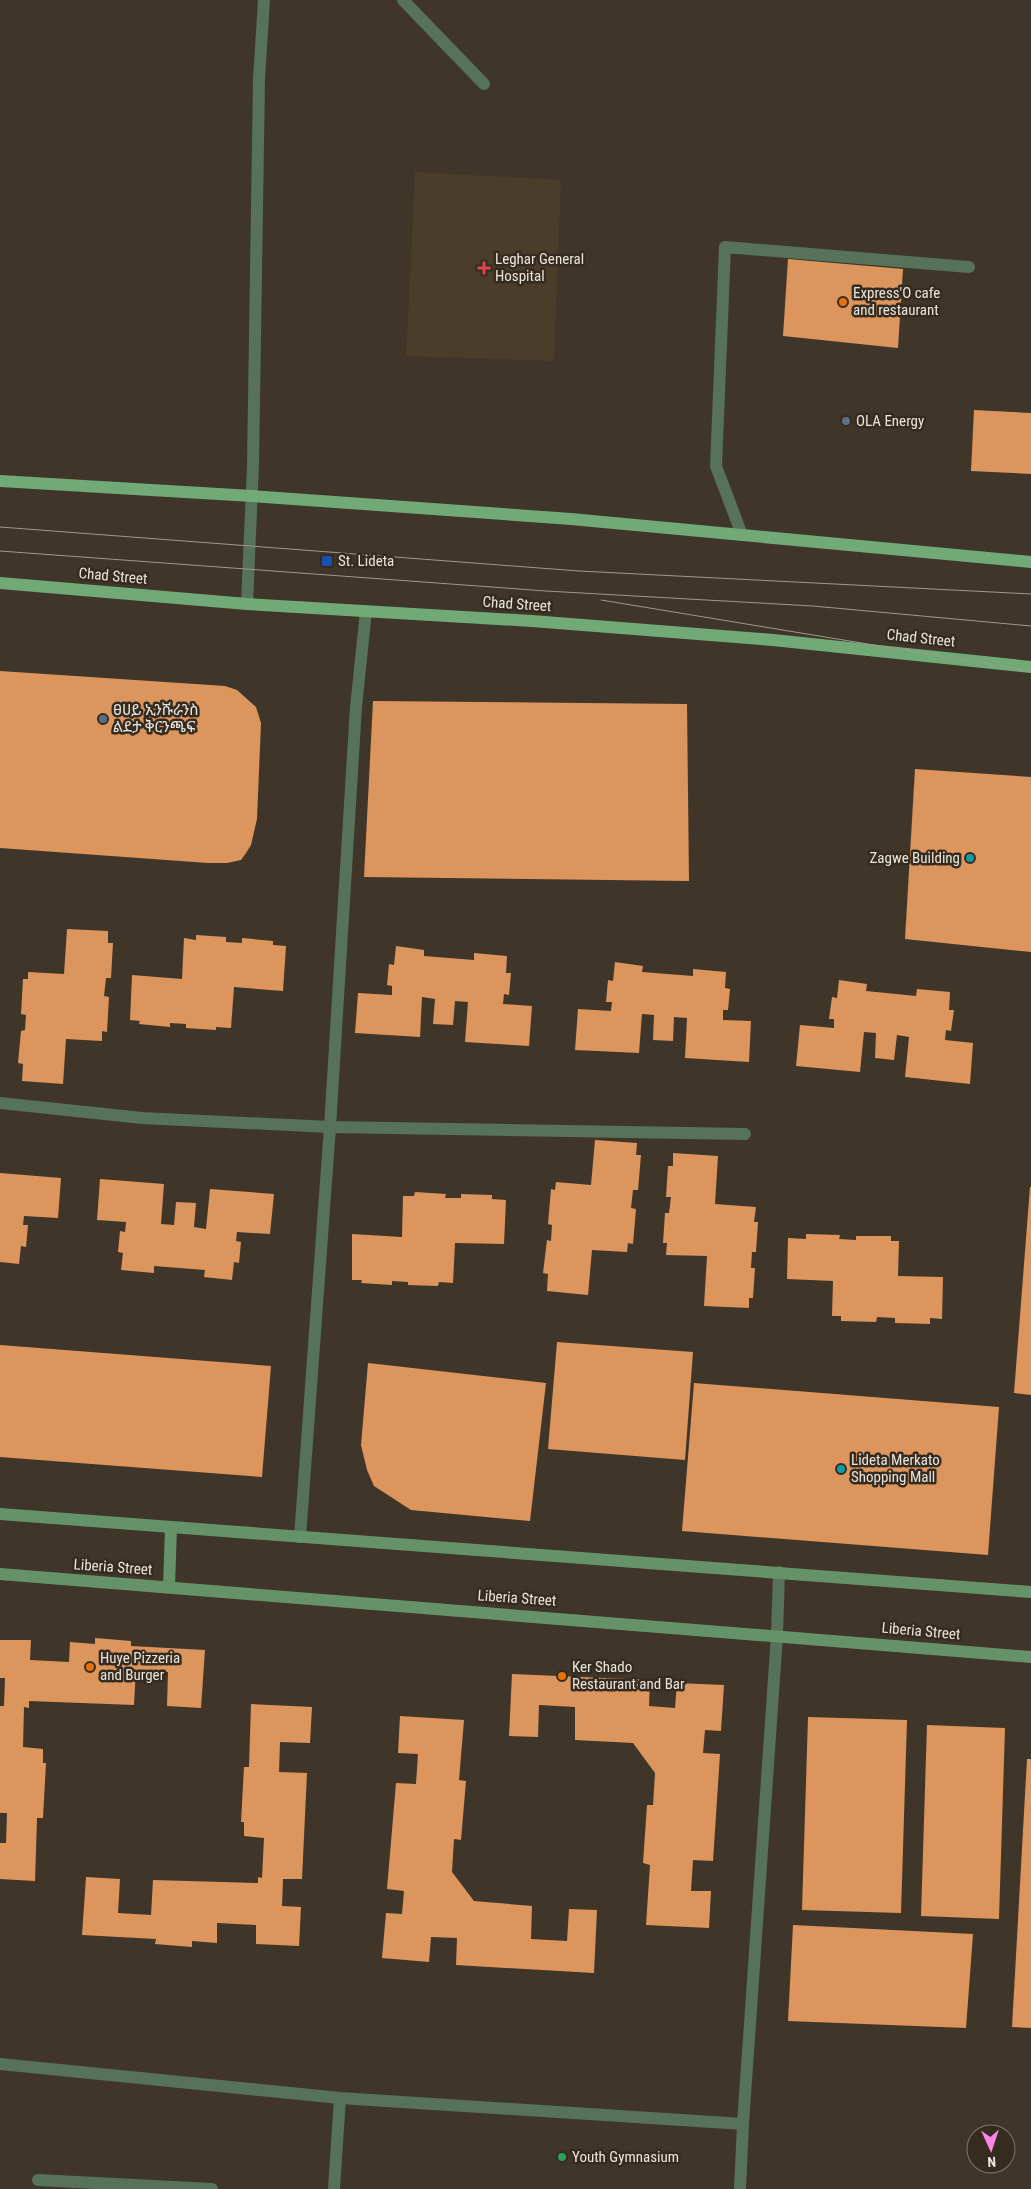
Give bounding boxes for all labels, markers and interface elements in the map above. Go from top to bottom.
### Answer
place label: Leghar General Hospital [495,250,584,285]
marker: Leghar General Hospital [477,261,491,275]
place label: Express'O cafe and restaurant [853,284,940,319]
marker: Express'O cafe and restaurant [837,296,849,308]
place label: OLA Energy [856,412,924,430]
marker: OLA Energy [840,415,852,427]
place label: St. Lideta [338,552,394,570]
marker: St. Lideta [320,554,334,568]
street label: Chad Street [78,564,148,588]
street label: Chad Street [482,593,552,615]
street label: Chad Street [886,625,956,651]
place label: ፀሀይ ኢንሹራንስ ልደታ ቅርንጫፍ [113,701,199,736]
marker: ፀሀይ ኢንሹራንስ ልደታ ቅርንጫፍ [97,713,109,725]
place label: Zagwe Building [869,849,960,867]
marker: Zagwe Building [964,852,976,864]
place label: Lideta Merkato Shopping Mall [851,1451,940,1486]
marker: Lideta Merkato Shopping Mall [835,1463,847,1475]
street label: Liberia Street [73,1555,153,1579]
street label: Liberia Street [477,1586,557,1610]
street label: Liberia Street [881,1619,961,1643]
place label: Huye Pizzeria and Burger [100,1649,180,1684]
place label: Ker Shado Restaurant and Bar [572,1658,685,1693]
marker: Huye Pizzeria and Burger [84,1661,96,1673]
marker: Ker Shado Restaurant and Bar [556,1670,568,1682]
north arrow [966,2124,1016,2174]
place label: Youth Gymnasium [572,2148,679,2166]
marker: Youth Gymnasium [556,2151,568,2163]
text: N [987,2154,996,2170]

